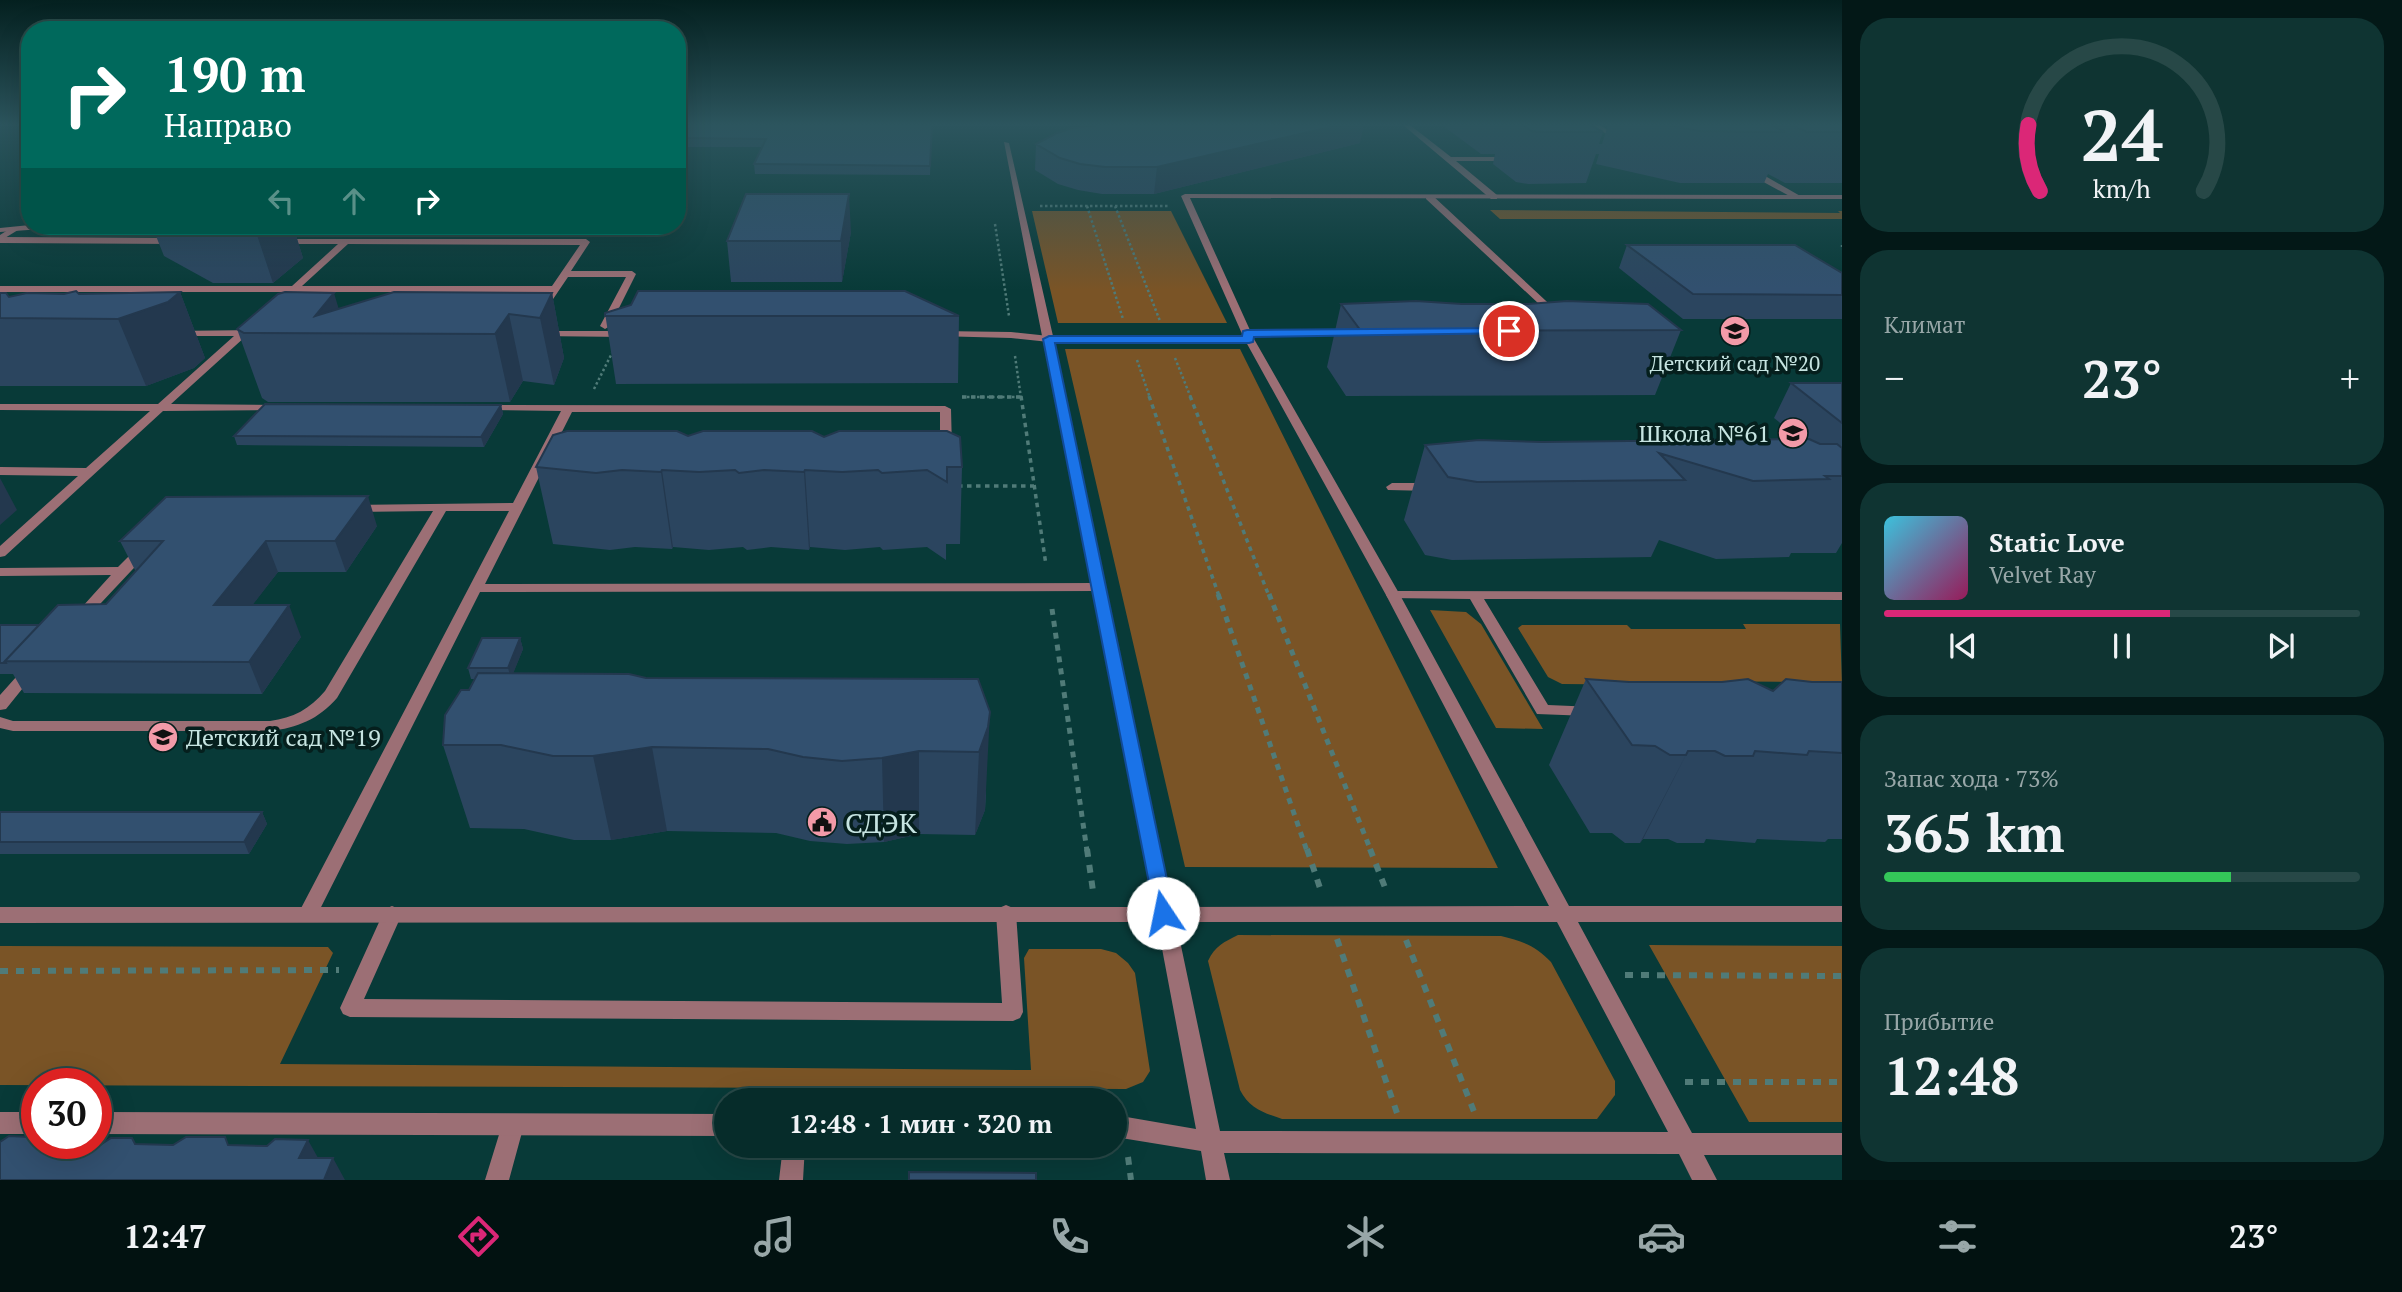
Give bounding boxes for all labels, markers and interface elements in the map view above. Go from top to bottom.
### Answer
text: 190 m [164,41,306,106]
icon: right [49,49,140,140]
text: 24 [2081,86,2163,183]
text: Направо [164,104,292,146]
text: km/h [2093,172,2151,205]
icon: left [262,182,300,220]
icon: ahead [335,182,373,220]
icon: right [408,182,446,220]
pin [1479,301,1539,361]
text: Климат [1884,309,1965,340]
icon: arrive [1490,312,1528,350]
school or university icon: Детский сад №20 [1718,314,1752,348]
text: 23° [2082,344,2162,413]
place label: Детский сад №20 [1650,349,1820,377]
text: − [1884,353,1904,403]
text: + [2340,353,2360,403]
school or university icon: Школа №61 [1776,416,1810,450]
place label: Школа №61 [1639,417,1770,449]
text: Static Love [1989,525,2125,559]
text: Velvet Ray [1989,559,2096,590]
icon: previous [1944,627,1982,665]
icon: pause [2103,627,2141,665]
icon: next [2262,627,2300,665]
school or university icon: Детский сад №19 [146,720,180,754]
place label: Детский сад №19 [186,721,381,753]
text: Запас хода · 73% [1884,763,2059,794]
text: 365 km [1884,798,2065,867]
place label: СДЭК [845,804,918,841]
public building icon: СДЭК [805,805,839,839]
position arrow [1126,876,1200,950]
text: Прибытие [1884,1006,1994,1037]
text: 12:48 [1884,1041,2019,1110]
speed limit sign: 30 [21,1068,112,1159]
text: 12:48 · 1 мин · 320 m [789,1106,1052,1140]
icon: directions [454,1212,503,1261]
icon: music [750,1212,799,1261]
icon: phone [1045,1212,1094,1261]
icon: climate [1341,1212,1390,1261]
icon: car [1637,1212,1686,1261]
icon: filters [1933,1212,1982,1261]
text: 12:47 [123,1215,207,1257]
text: 23° [2229,1215,2278,1257]

